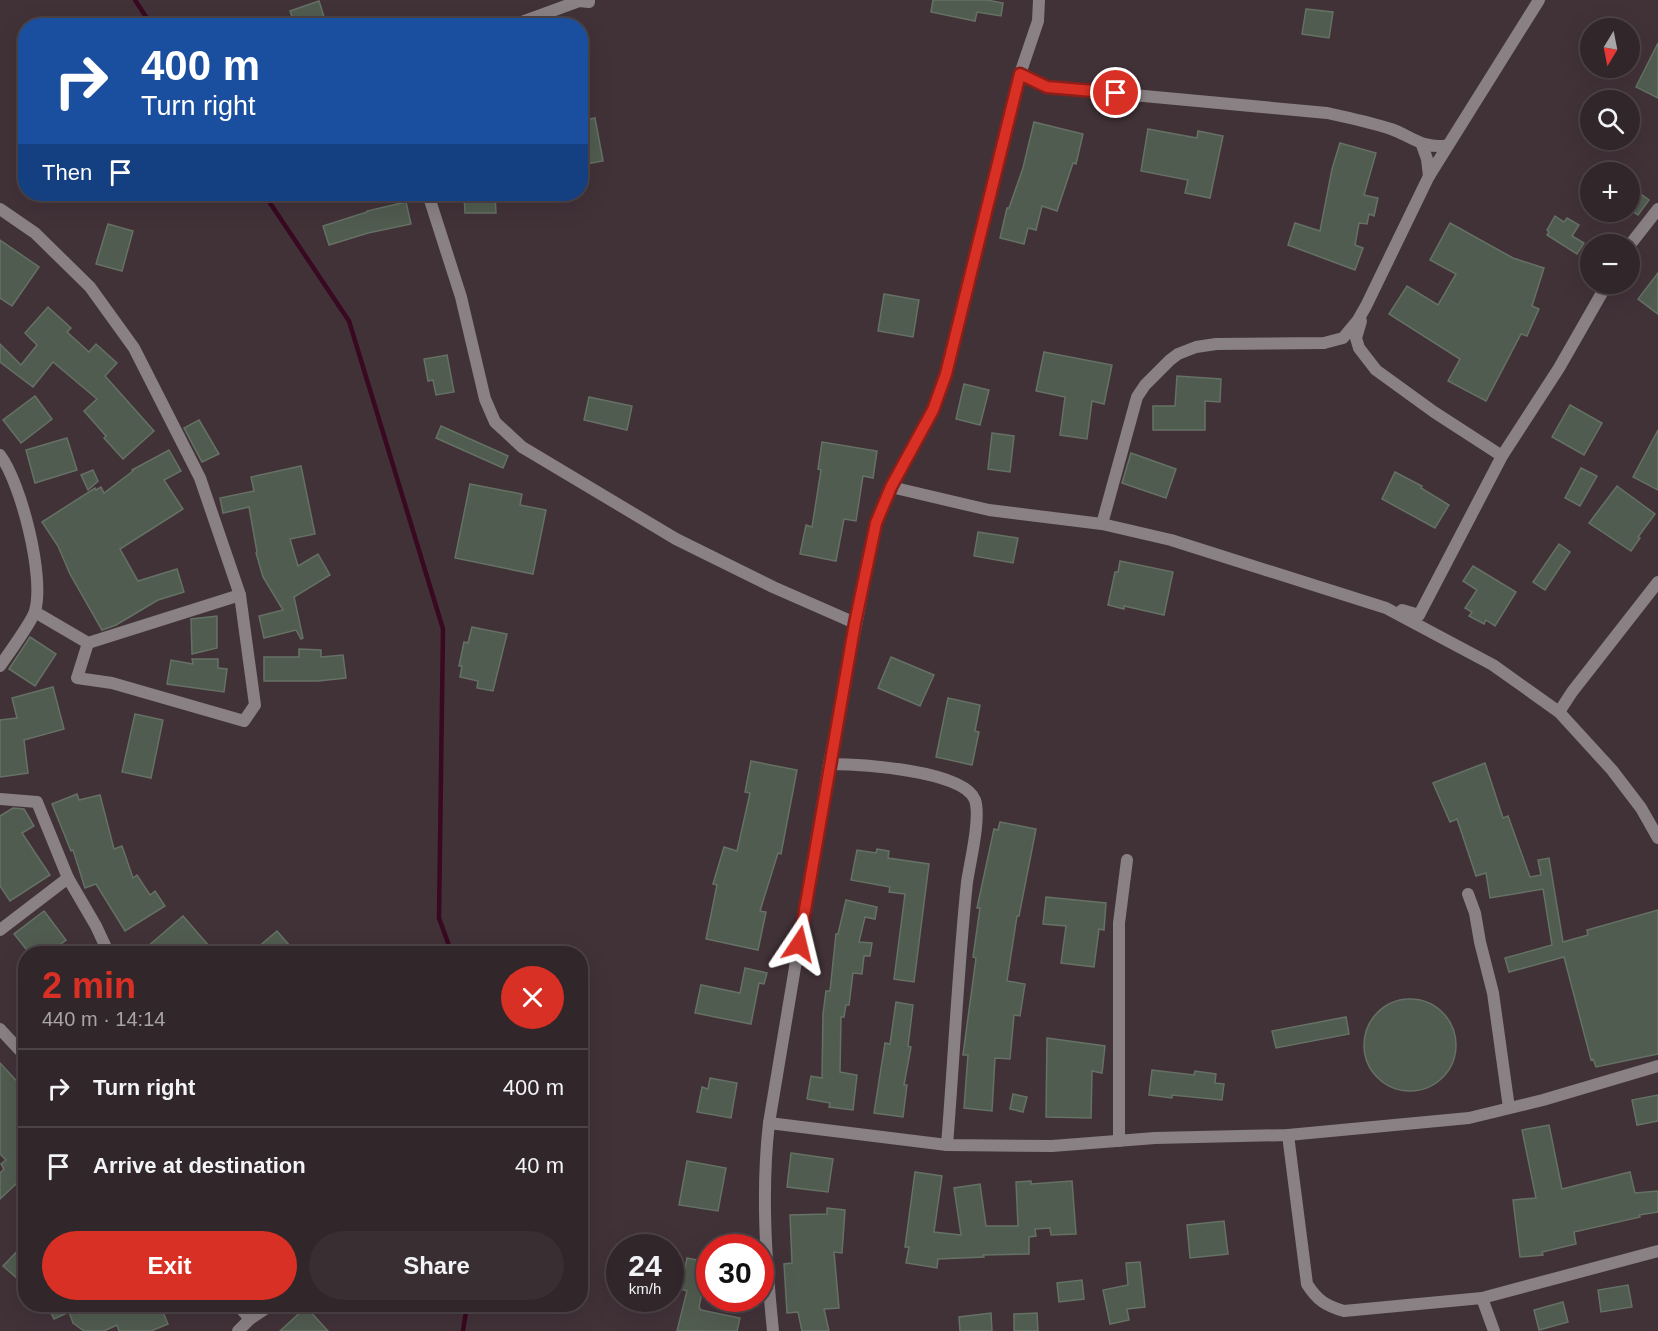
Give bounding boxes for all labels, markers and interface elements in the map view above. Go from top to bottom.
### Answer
north arrow [1580,18,1640,78]
map controls [1580,18,1640,294]
icon: right [42,42,120,120]
text: 400 m [141,42,260,89]
pin [1090,67,1141,118]
icon: arrive [1099,76,1132,109]
button: search [1580,90,1640,150]
text: Turn right [141,91,256,121]
icon: arrive [104,156,137,189]
text: Then [42,160,92,185]
button: + [1580,162,1640,222]
button: − [1580,234,1640,294]
position arrow [767,912,831,976]
text: 2 min [42,965,136,1006]
button: close [501,966,564,1029]
text: 440 m · 14:14 [42,1008,165,1030]
icon: right [42,1072,75,1105]
text: Turn right [93,1075,195,1100]
text: 400 m [503,1075,564,1100]
icon: arrive [42,1150,75,1183]
text: Arrive at destination [93,1153,306,1178]
text: 40 m [515,1153,564,1178]
button: Exit [42,1231,297,1300]
button: Share [309,1231,564,1300]
speed limit sign: 30 [696,1234,774,1312]
text: 24 [628,1249,662,1282]
text: km/h [629,1280,661,1297]

